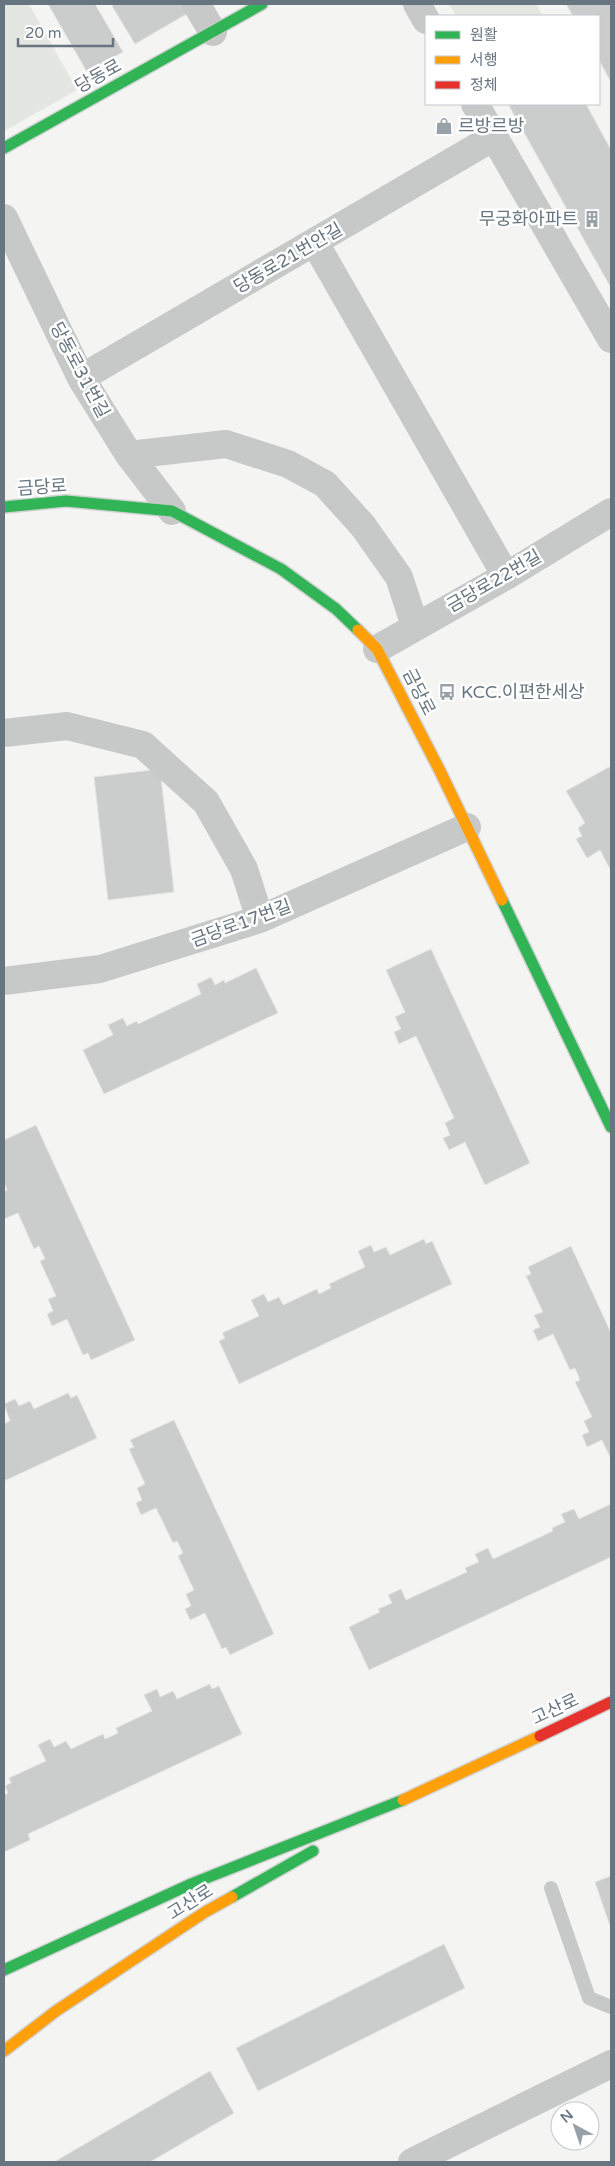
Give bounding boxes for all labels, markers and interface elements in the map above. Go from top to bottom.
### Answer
scale bar [18,15,112,47]
legend [425,15,600,105]
text: 20 m [25,24,62,42]
text: 원활 [470,26,498,44]
text: 서행 [470,51,498,69]
street label: 당동로 [71,54,125,98]
text: 정체 [470,76,498,94]
place label: 르방르방 [458,115,524,137]
shop icon: 르방르방 [434,116,454,136]
place label: 무궁화아파트 [479,208,578,230]
building icon: 무궁화아파트 [582,209,602,229]
street label: 당동로21번안길 [230,218,346,298]
street label: 당동로31번길 [46,318,114,422]
street label: 금당로 [16,474,68,500]
street label: 금당로22번길 [443,545,545,617]
street label: 금당로 [398,665,440,719]
place label: KCC.이편한세상 [461,681,585,703]
bus stop icon: KCC.이편한세상 [437,682,457,702]
street label: 금당로17번길 [188,895,294,951]
street label: 고산로 [528,1689,582,1729]
street label: 고산로 [163,1880,217,1924]
north arrow [550,2101,600,2151]
text: N [557,2106,577,2127]

